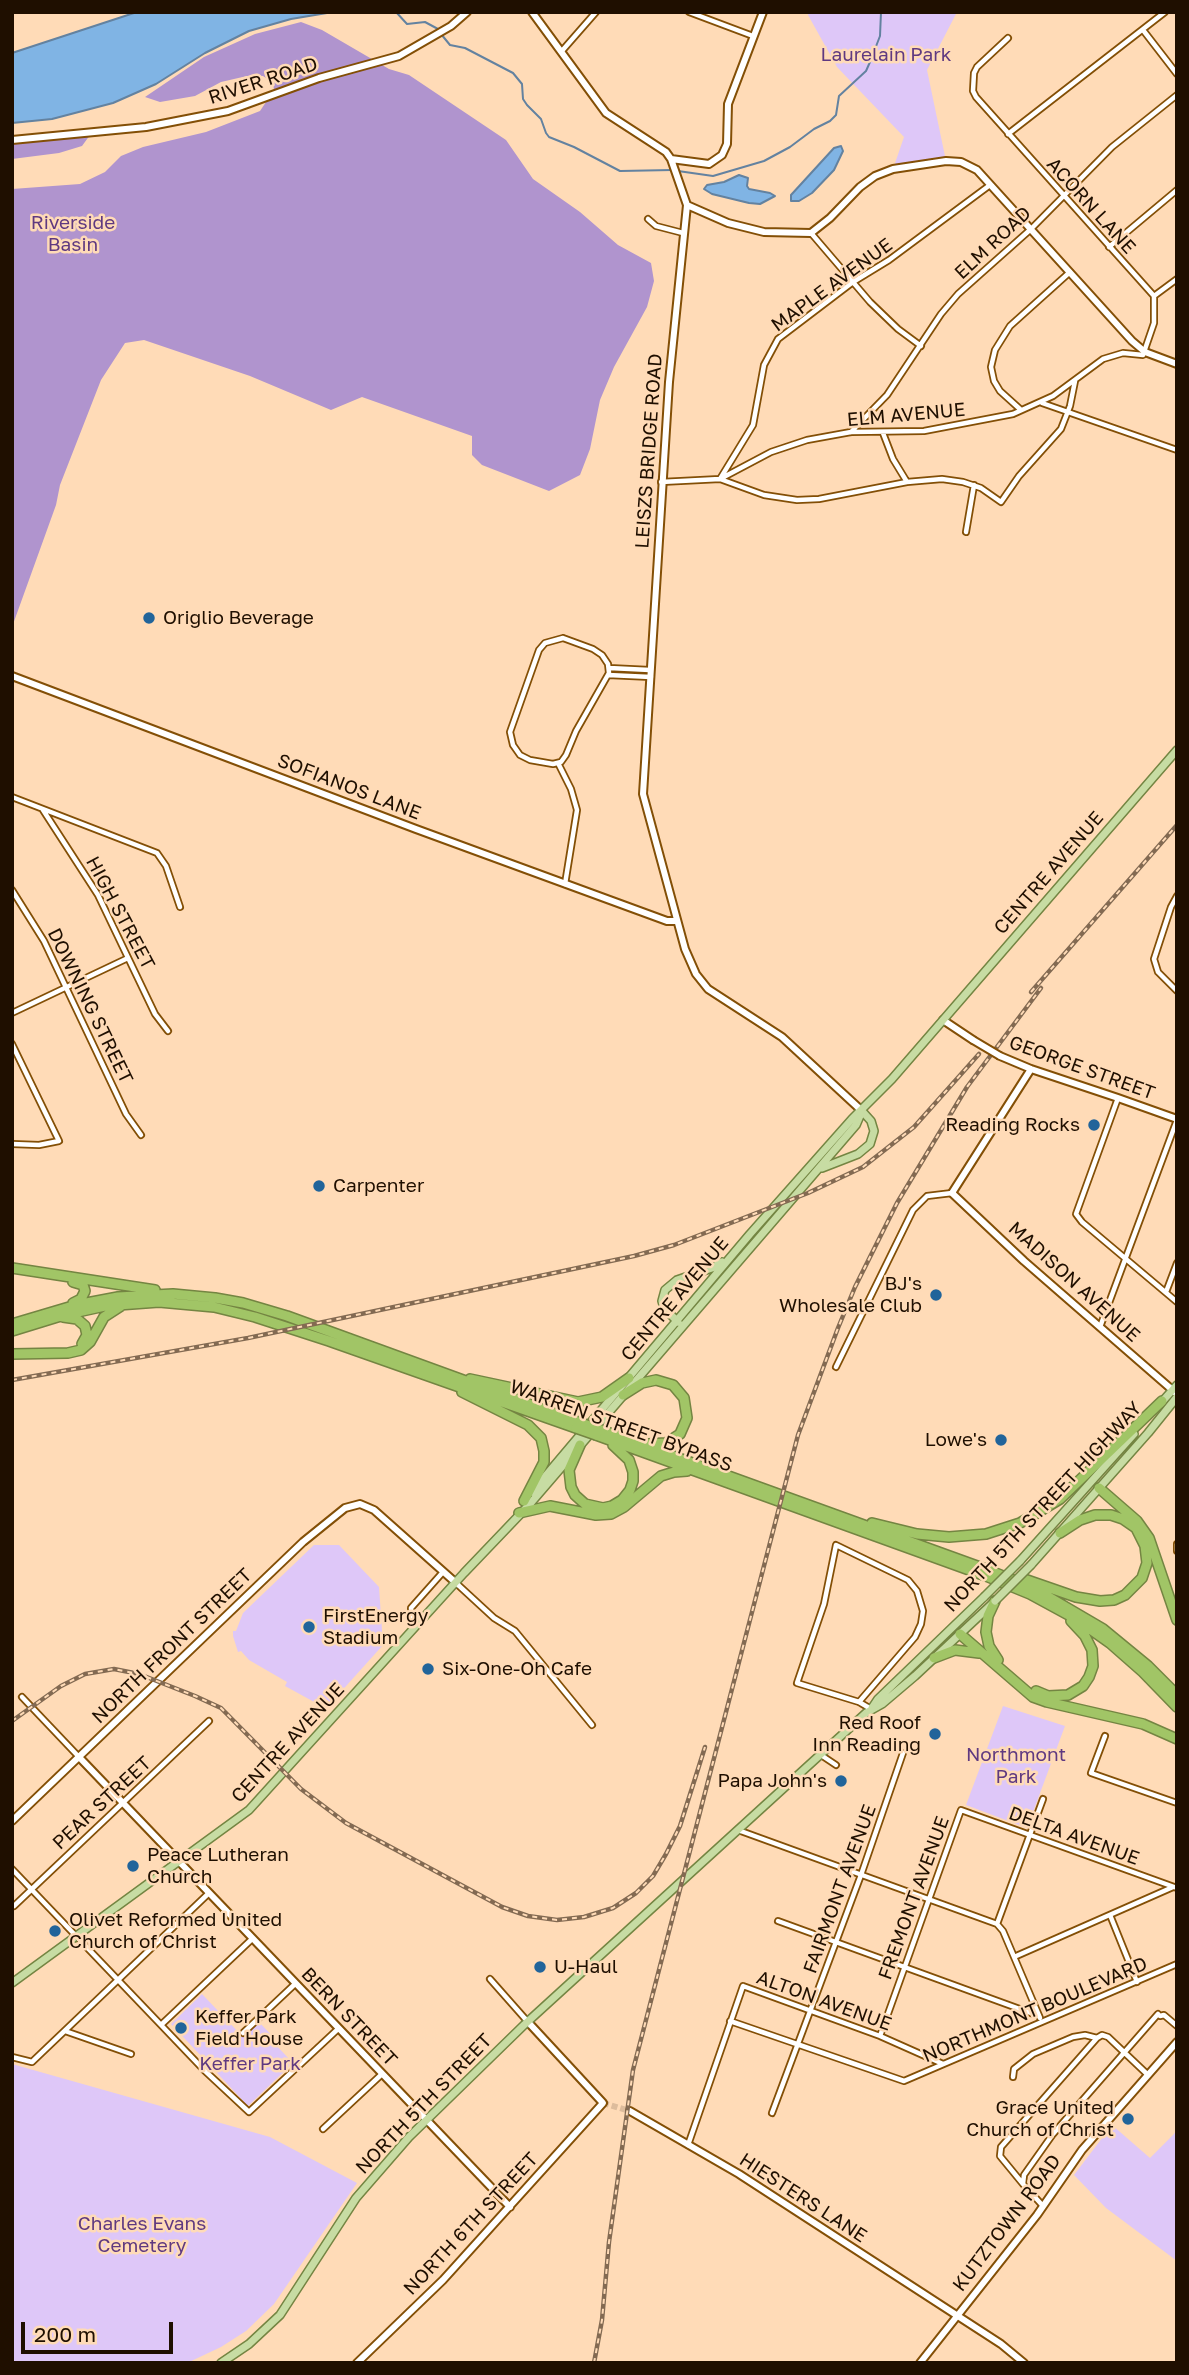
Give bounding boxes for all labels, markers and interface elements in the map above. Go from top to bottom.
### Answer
park label: Laurelain Park [821,44,951,66]
street label: RIVER ROAD [206,53,320,109]
street label: ACORN LANE [1042,153,1140,259]
street label: ELM ROAD [950,202,1036,284]
park label: Riverside Basin [31,212,115,256]
street label: MAPLE AVENUE [767,233,897,337]
street label: LEISZS BRIDGE ROAD [631,353,667,549]
street label: ELM AVENUE [846,398,966,432]
place label: Origlio Beverage [163,607,314,629]
marker: Origlio Beverage [141,610,157,626]
street label: SOFIANOS LANE [274,749,424,825]
street label: CENTRE AVENUE [989,807,1109,939]
street label: HIGH STREET [81,853,159,973]
street label: DOWNING STREET [42,925,138,1087]
street label: GEORGE STREET [1006,1031,1158,1105]
place label: Reading Rocks [945,1114,1080,1136]
marker: Reading Rocks [1086,1117,1102,1133]
place label: Carpenter [333,1175,424,1197]
marker: Carpenter [311,1178,327,1194]
street label: MADISON AVENUE [1004,1217,1144,1347]
street label: CENTRE AVENUE [616,1232,734,1366]
place label: BJ's Wholesale Club [779,1273,922,1317]
marker: BJ's Wholesale Club [928,1287,944,1303]
street label: WARREN STREET BYPASS [507,1375,735,1477]
street label: NORTH 5TH STREET HIGHWAY [939,1397,1147,1617]
place label: Lowe's [925,1429,987,1451]
marker: Lowe's [993,1432,1009,1448]
street label: NORTH FRONT STREET [87,1564,257,1728]
place label: FirstEnergy Stadium [323,1605,428,1649]
marker: FirstEnergy Stadium [301,1619,317,1635]
place label: Six-One-Oh Cafe [442,1658,592,1680]
marker: Six-One-Oh Cafe [420,1661,436,1677]
street label: CENTRE AVENUE [227,1678,349,1808]
place label: Red Roof Inn Reading [812,1712,921,1756]
marker: Red Roof Inn Reading [927,1726,943,1742]
park label: Northmont Park [966,1744,1066,1788]
street label: PEAR STREET [48,1752,156,1854]
place label: Papa John's [717,1770,827,1792]
marker: Papa John's [833,1773,849,1789]
street label: FAIRMONT AVENUE [799,1801,881,1977]
street label: DELTA AVENUE [1006,1802,1142,1870]
street label: FREMONT AVENUE [874,1813,954,1983]
place label: Peace Lutheran Church [147,1844,289,1888]
marker: Peace Lutheran Church [125,1858,141,1874]
place label: Olivet Reformed United Church of Christ [69,1909,282,1953]
marker: Olivet Reformed United Church of Christ [47,1923,63,1939]
street label: NORTHMONT BOULEVARD [919,1952,1151,2068]
place label: U-Haul [554,1956,618,1978]
marker: U-Haul [532,1959,548,1975]
street label: BERN STREET [296,1963,402,2071]
street label: ALTON AVENUE [753,1966,895,2036]
place label: Keffer Park Field House [195,2006,303,2050]
marker: Keffer Park Field House [173,2020,189,2036]
street label: NORTH 5TH STREET [351,2029,497,2179]
park label: Keffer Park [199,2053,301,2075]
place label: Grace United Church of Christ [966,2097,1114,2141]
marker: Grace United Church of Christ [1120,2111,1136,2127]
street label: NORTH 6TH STREET [399,2148,543,2300]
street label: HIESTERS LANE [735,2148,871,2248]
street label: KUTZTOWN ROAD [948,2150,1066,2296]
park label: Charles Evans Cemetery [78,2213,206,2257]
scale bar [24,2308,177,2352]
text: 200 m [34,2321,96,2347]

